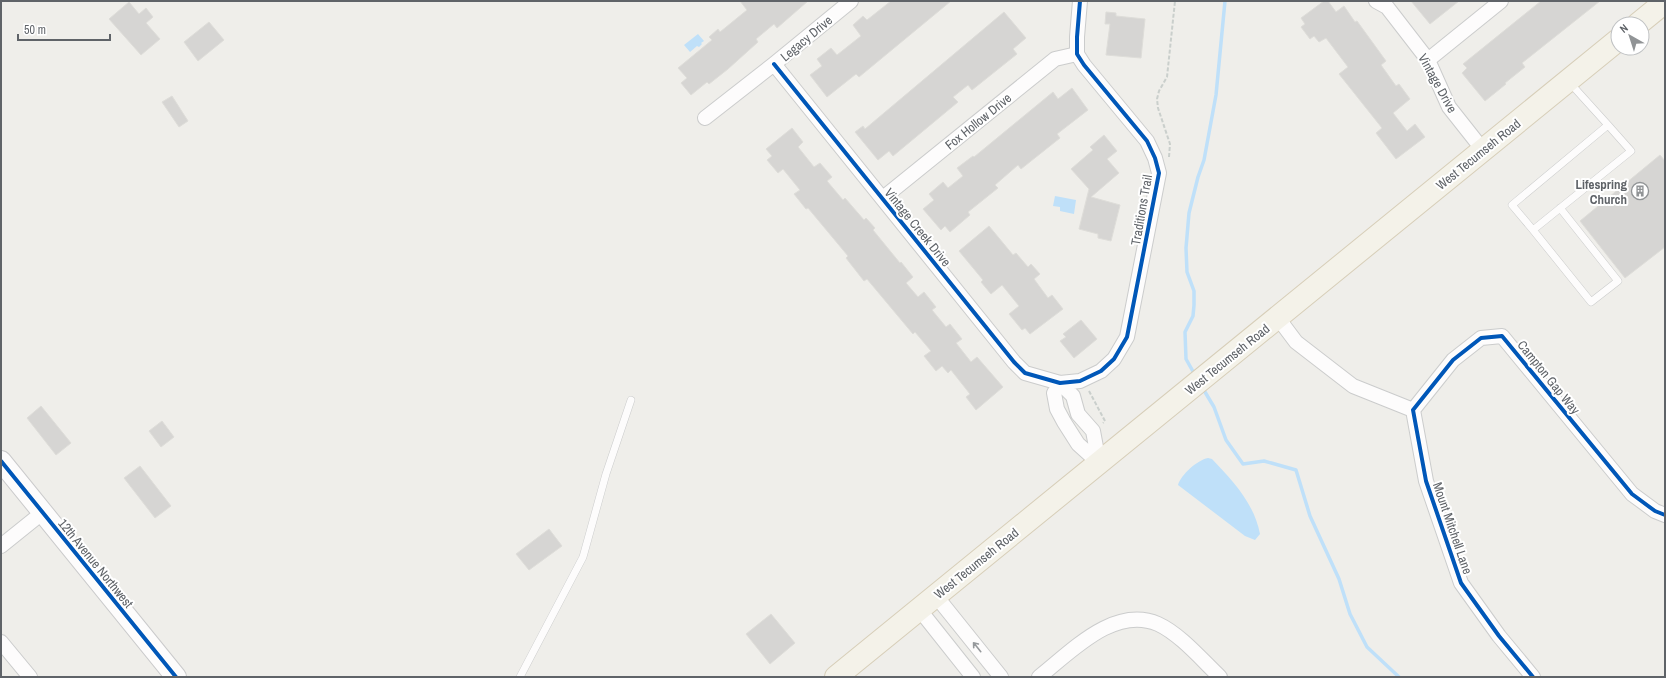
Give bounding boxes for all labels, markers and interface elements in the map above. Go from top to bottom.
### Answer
street label: Legacy Drive [777,12,836,65]
scale bar [18,16,110,42]
north arrow [1610,16,1650,56]
text: N [1617,21,1631,36]
text: 50 m [24,22,46,38]
street label: Vintage Drive [1414,51,1461,116]
street label: Fox Hollow Drive [942,89,1015,153]
street label: West Tecumseh Road [1433,115,1524,194]
street label: Traditions Trail [1127,173,1156,247]
place label: Lifespring Church [1575,176,1627,208]
building icon: Lifespring Church [1630,181,1650,201]
street label: Vintage Creek Drive [881,185,955,270]
street label: West Tecumseh Road [1182,320,1273,399]
street label: Campton Gap Way [1514,337,1584,418]
street label: Mount Mitchell Lane [1429,480,1476,576]
street label: 12th Avenue Northwest [54,515,137,611]
street label: West Tecumseh Road [931,524,1022,603]
one-way arrow [973,641,981,652]

